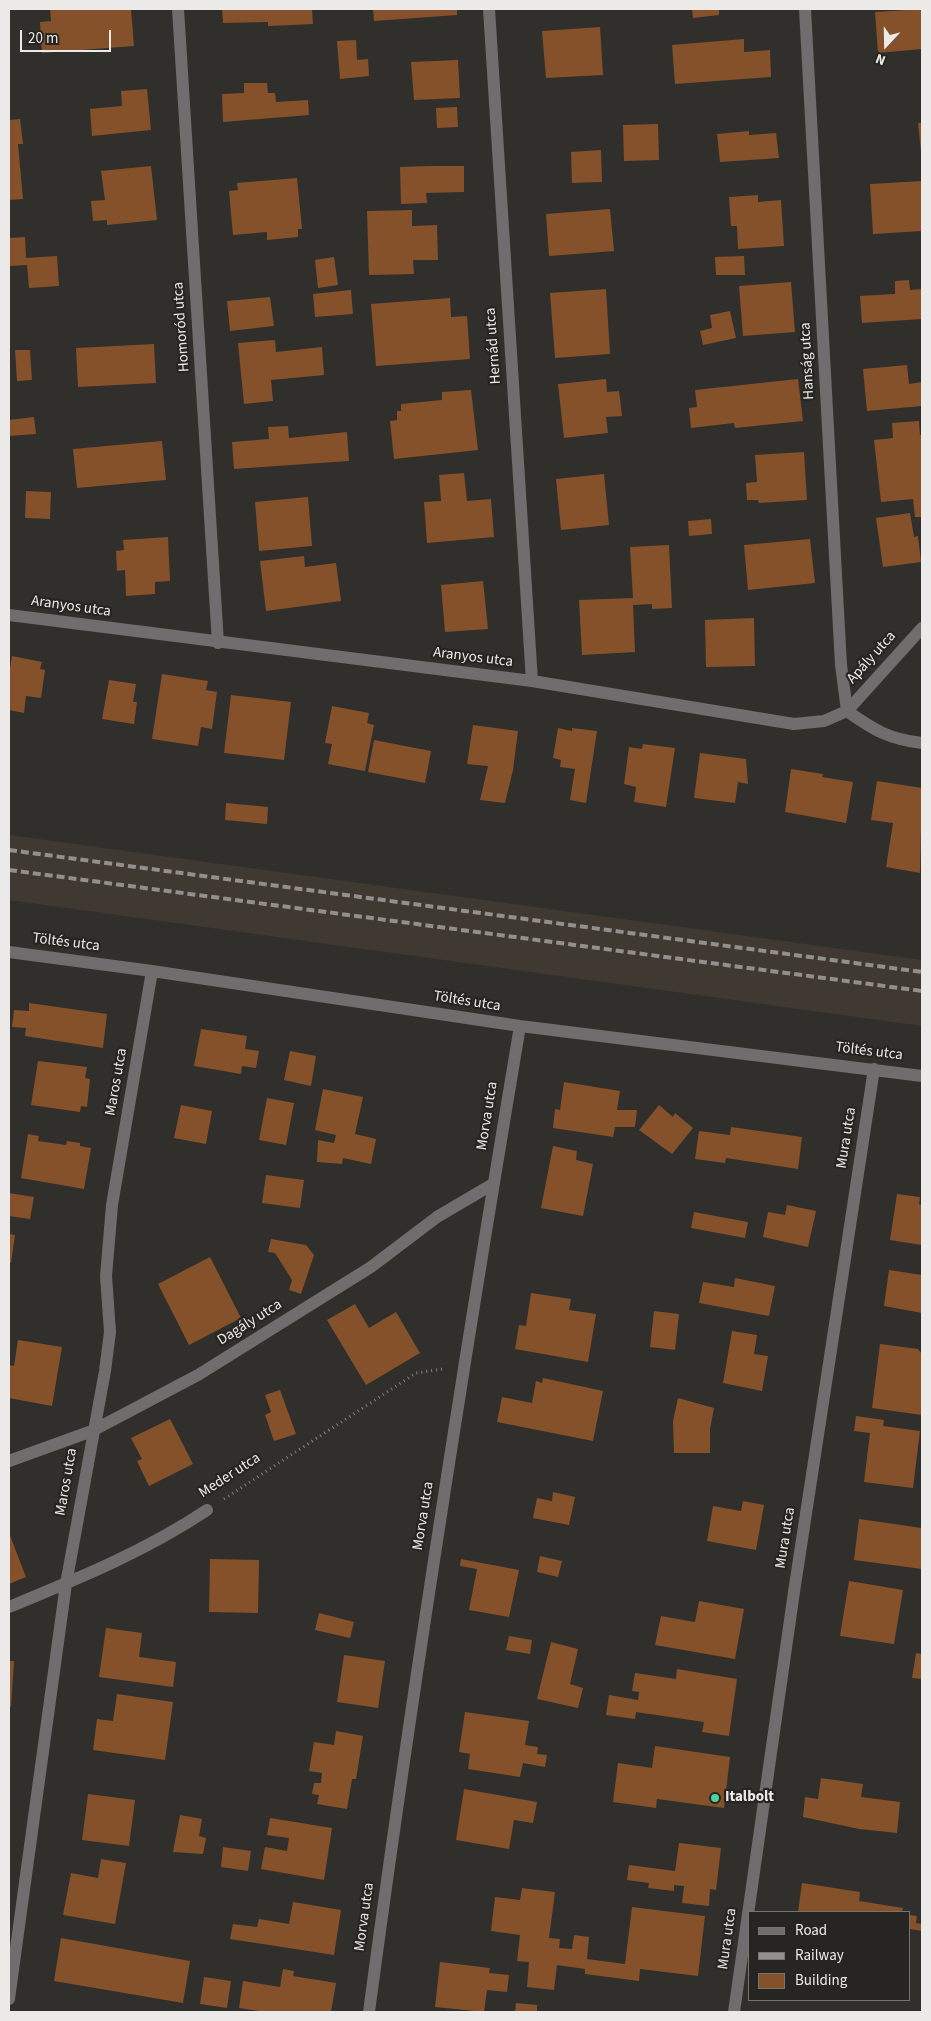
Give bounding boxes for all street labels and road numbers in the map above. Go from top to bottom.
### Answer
street label: Homoród utca [170,281,194,373]
street label: Hernád utca [482,307,506,385]
street label: Hanság utca [797,322,819,400]
street label: Aranyos utca [30,592,112,622]
street label: Apály utca [844,628,900,688]
street label: Aranyos utca [432,644,514,672]
street label: Töltés utca [31,930,101,956]
street label: Töltés utca [432,988,502,1016]
street label: Töltés utca [834,1039,904,1065]
street label: Maros utca [102,1047,132,1117]
street label: Morva utca [474,1080,502,1152]
street label: Mura utca [833,1106,861,1170]
street label: Dagály utca [214,1296,286,1350]
street label: Maros utca [52,1447,82,1517]
street label: Meder utca [196,1450,264,1502]
street label: Morva utca [410,1480,438,1552]
street label: Mura utca [772,1506,800,1570]
street label: Morva utca [351,1882,379,1952]
street label: Mura utca [715,1907,741,1971]

